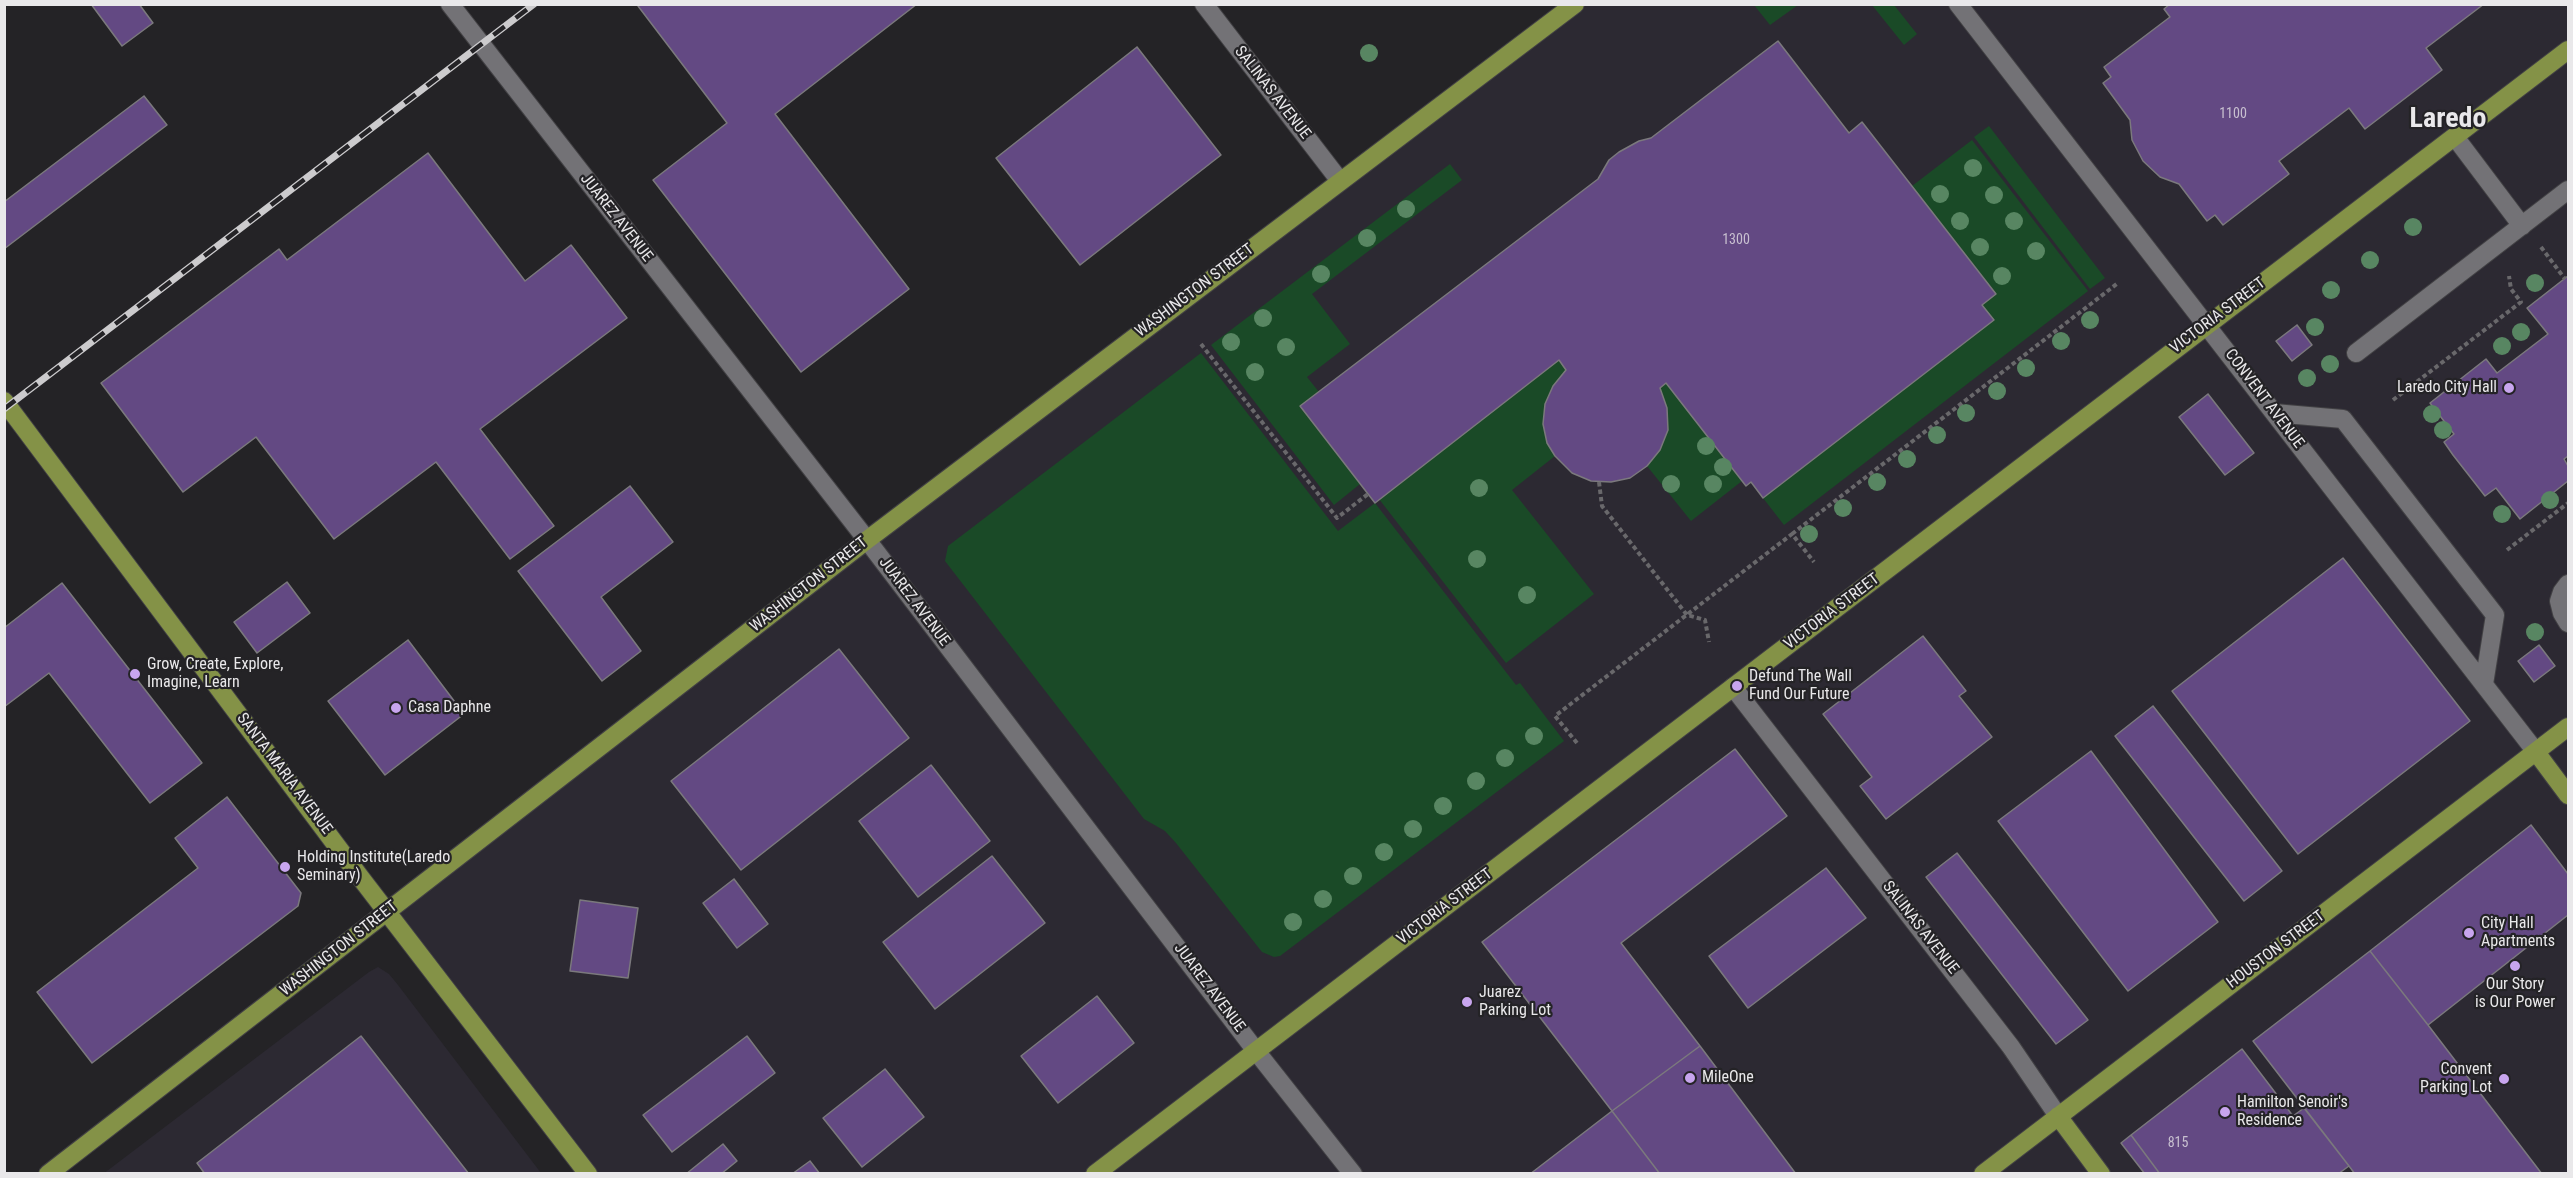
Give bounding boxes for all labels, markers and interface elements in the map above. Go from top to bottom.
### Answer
street label: SALINAS AVENUE [1230,43,1314,143]
district label: Laredo [2410,103,2486,137]
house number: 1100 [2219,106,2247,122]
street label: JUAREZ AVENUE [576,170,656,266]
house number: 1300 [1722,232,1750,248]
street label: WASHINGTON STREET [1132,240,1258,342]
street label: VICTORIA STREET [2166,274,2270,358]
street label: CONVENT AVENUE [2220,345,2308,453]
place label: Laredo City Hall [2397,378,2497,398]
marker: Laredo City Hall [2502,381,2516,395]
street label: WASHINGTON STREET [747,533,871,637]
street label: JUAREZ AVENUE [874,554,954,650]
street label: VICTORIA STREET [1780,570,1884,654]
place label: Grow, Create, Explore, Imagine, Learn [147,655,283,693]
marker: Grow, Create, Explore, Imagine, Learn [128,667,142,681]
place label: Defund The Wall Fund Our Future [1749,667,1852,705]
marker: Defund The Wall Fund Our Future [1730,679,1744,693]
place label: Casa Daphne [408,698,491,718]
marker: Casa Daphne [389,701,403,715]
street label: SANTA MARIA AVENUE [232,709,336,839]
place label: Holding Institute(Laredo Seminary) [297,848,450,886]
marker: Holding Institute(Laredo Seminary) [278,860,292,874]
street label: VICTORIA STREET [1393,865,1497,949]
street label: SALINAS AVENUE [1878,878,1962,978]
street label: WASHINGTON STREET [277,897,401,1001]
street label: HOUSTON STREET [2223,907,2329,993]
place label: City Hall Apartments [2481,914,2555,952]
marker: City Hall Apartments [2462,926,2476,940]
street label: JUAREZ AVENUE [1169,940,1249,1036]
marker: Our Story is Our Power [2508,959,2522,973]
place label: Our Story is Our Power [2475,975,2555,1013]
place label: Juarez Parking Lot [1479,983,1551,1021]
marker: Juarez Parking Lot [1460,995,1474,1009]
place label: Convent Parking Lot [2420,1060,2492,1098]
place label: MileOne [1702,1068,1754,1088]
marker: MileOne [1683,1071,1697,1085]
marker: Convent Parking Lot [2497,1072,2511,1086]
place label: Hamilton Senoir's Residence [2237,1093,2348,1131]
marker: Hamilton Senoir's Residence [2218,1105,2232,1119]
house number: 815 [2168,1135,2188,1151]

